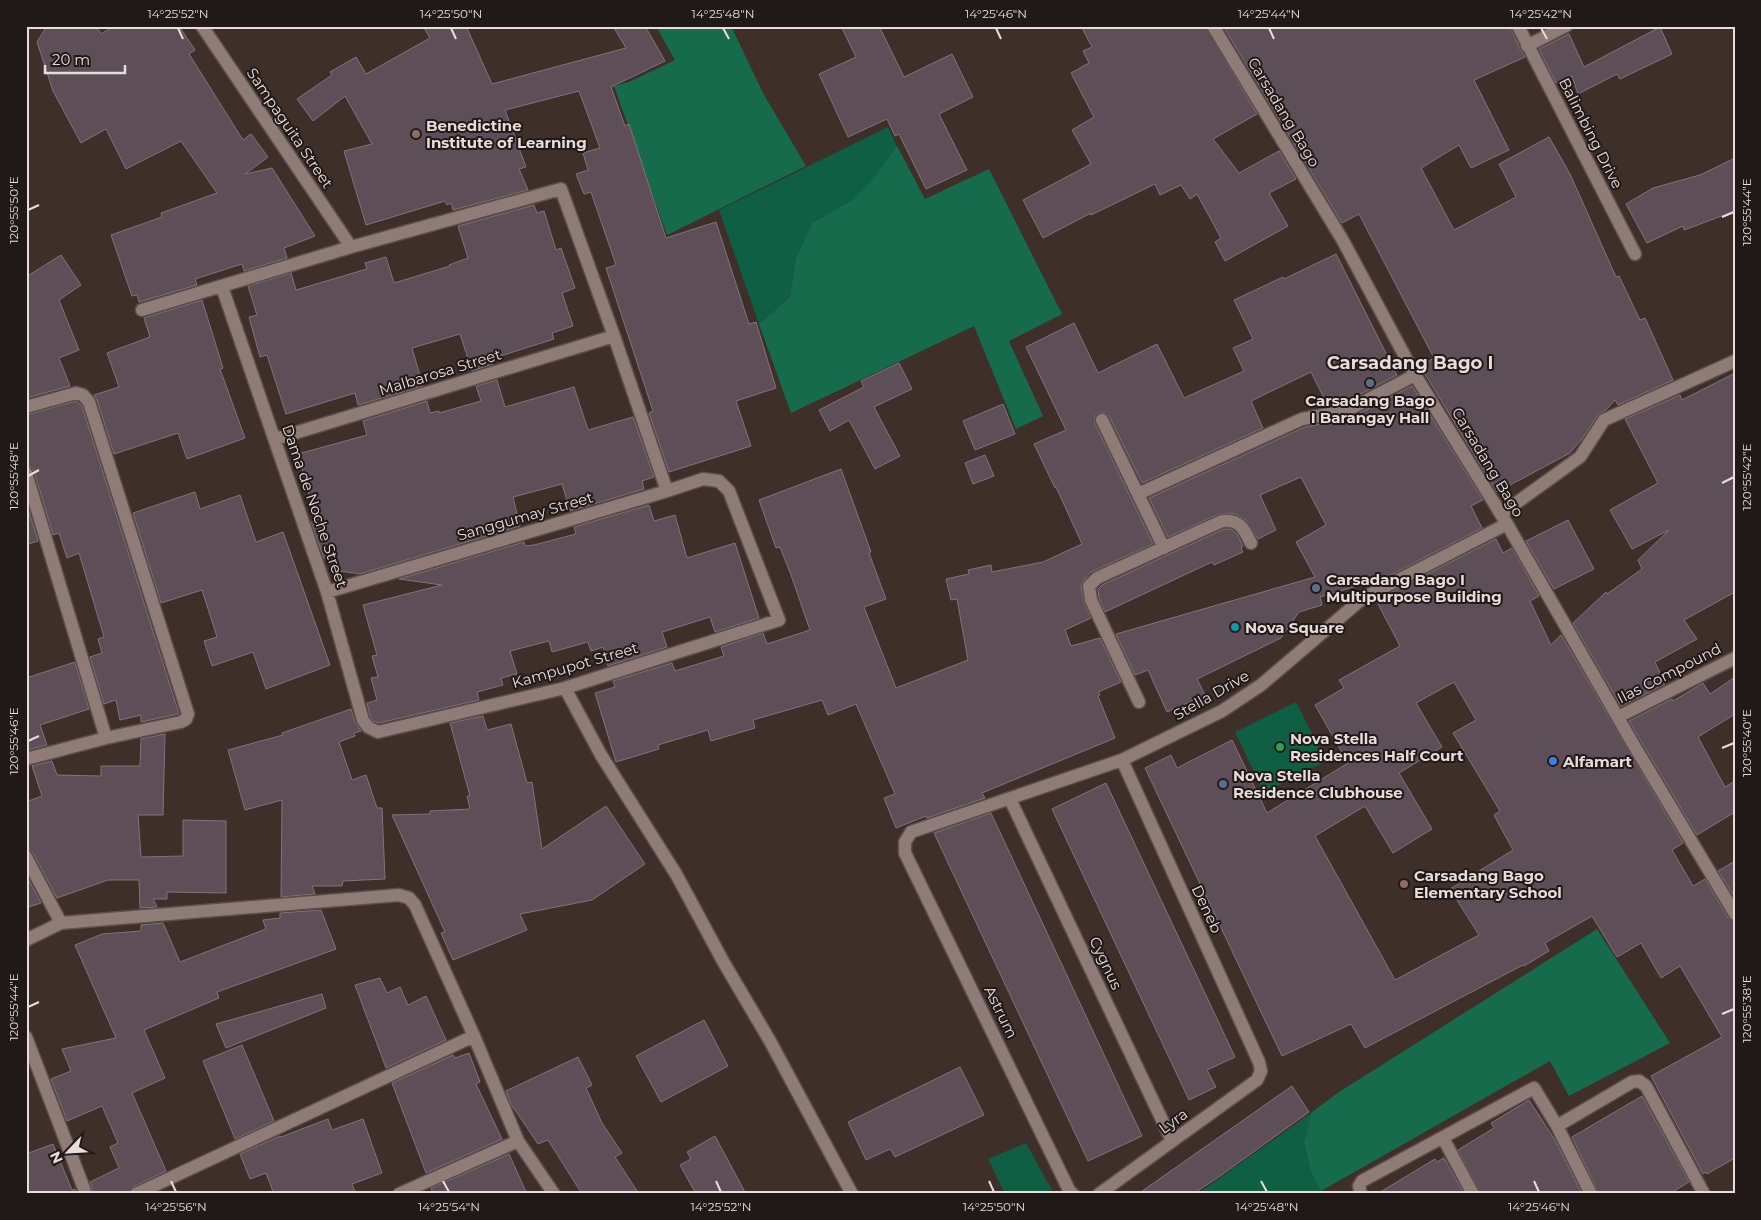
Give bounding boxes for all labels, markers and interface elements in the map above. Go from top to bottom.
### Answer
text: 14°25'52"N [147,6,209,21]
text: 14°25'50"N [420,6,482,21]
text: 14°25'48"N [692,6,754,21]
text: 14°25'46"N [965,6,1027,21]
text: 14°25'44"N [1238,6,1300,21]
text: 14°25'42"N [1510,6,1572,21]
scale bar [45,42,125,74]
text: 20 m [52,50,90,69]
street label: Carsadang Bago [1244,54,1324,170]
street label: Sampaguita Street [243,64,337,192]
street label: Balimbing Drive [1555,74,1627,192]
place label: Benedictine Institute of Learning [426,116,587,152]
marker: Benedictine Institute of Learning [410,128,422,140]
text: 120°55'50"E [6,176,21,244]
text: 120°55'44"E [1739,178,1754,246]
street label: Malbarosa Street [377,344,503,400]
district label: Carsadang Bago I [1327,352,1493,374]
marker: Carsadang Bago I Barangay Hall [1364,377,1376,389]
place label: Carsadang Bago I Barangay Hall [1305,391,1435,427]
street label: Carsadang Bago [1448,404,1528,520]
street label: Dama de Noche Street [278,422,352,590]
text: 120°55'48"E [6,442,21,510]
text: 120°55'42"E [1739,444,1754,510]
street label: Sanggumay Street [455,487,595,545]
place label: Carsadang Bago I Multipurpose Building [1326,570,1502,606]
marker: Carsadang Bago I Multipurpose Building [1310,582,1322,594]
place label: Nova Square [1245,618,1344,637]
marker: Nova Square [1229,621,1241,633]
street label: Kampupot Street [510,638,640,692]
street label: Ilas Compound [1614,639,1724,707]
street label: Stella Drive [1170,666,1252,724]
text: 120°55'46"E [6,707,21,775]
text: 120°55'40"E [1739,709,1754,777]
place label: Nova Stella Residences Half Court [1290,729,1464,765]
marker: Nova Stella Residences Half Court [1274,741,1286,753]
place label: Alfamart [1562,752,1633,771]
marker: Alfamart [1547,755,1559,767]
place label: Nova Stella Residence Clubhouse [1233,766,1403,802]
marker: Nova Stella Residence Clubhouse [1217,778,1229,790]
place label: Carsadang Bago Elementary School [1414,866,1562,902]
marker: Carsadang Bago Elementary School [1398,878,1410,890]
street label: Deneb [1188,882,1226,936]
street label: Cygnus [1085,933,1127,993]
text: 120°55'44"E [6,973,21,1041]
text: 120°55'38"E [1739,975,1754,1043]
street label: Astrum [980,983,1022,1041]
street label: Lyra [1155,1104,1191,1138]
north arrow [42,1128,92,1178]
text: N [46,1149,67,1166]
text: 14°25'56"N [145,1199,207,1214]
text: 14°25'54"N [418,1199,480,1214]
text: 14°25'52"N [690,1199,752,1214]
text: 14°25'50"N [963,1199,1025,1214]
text: 14°25'48"N [1236,1199,1298,1214]
text: 14°25'46"N [1508,1199,1570,1214]

